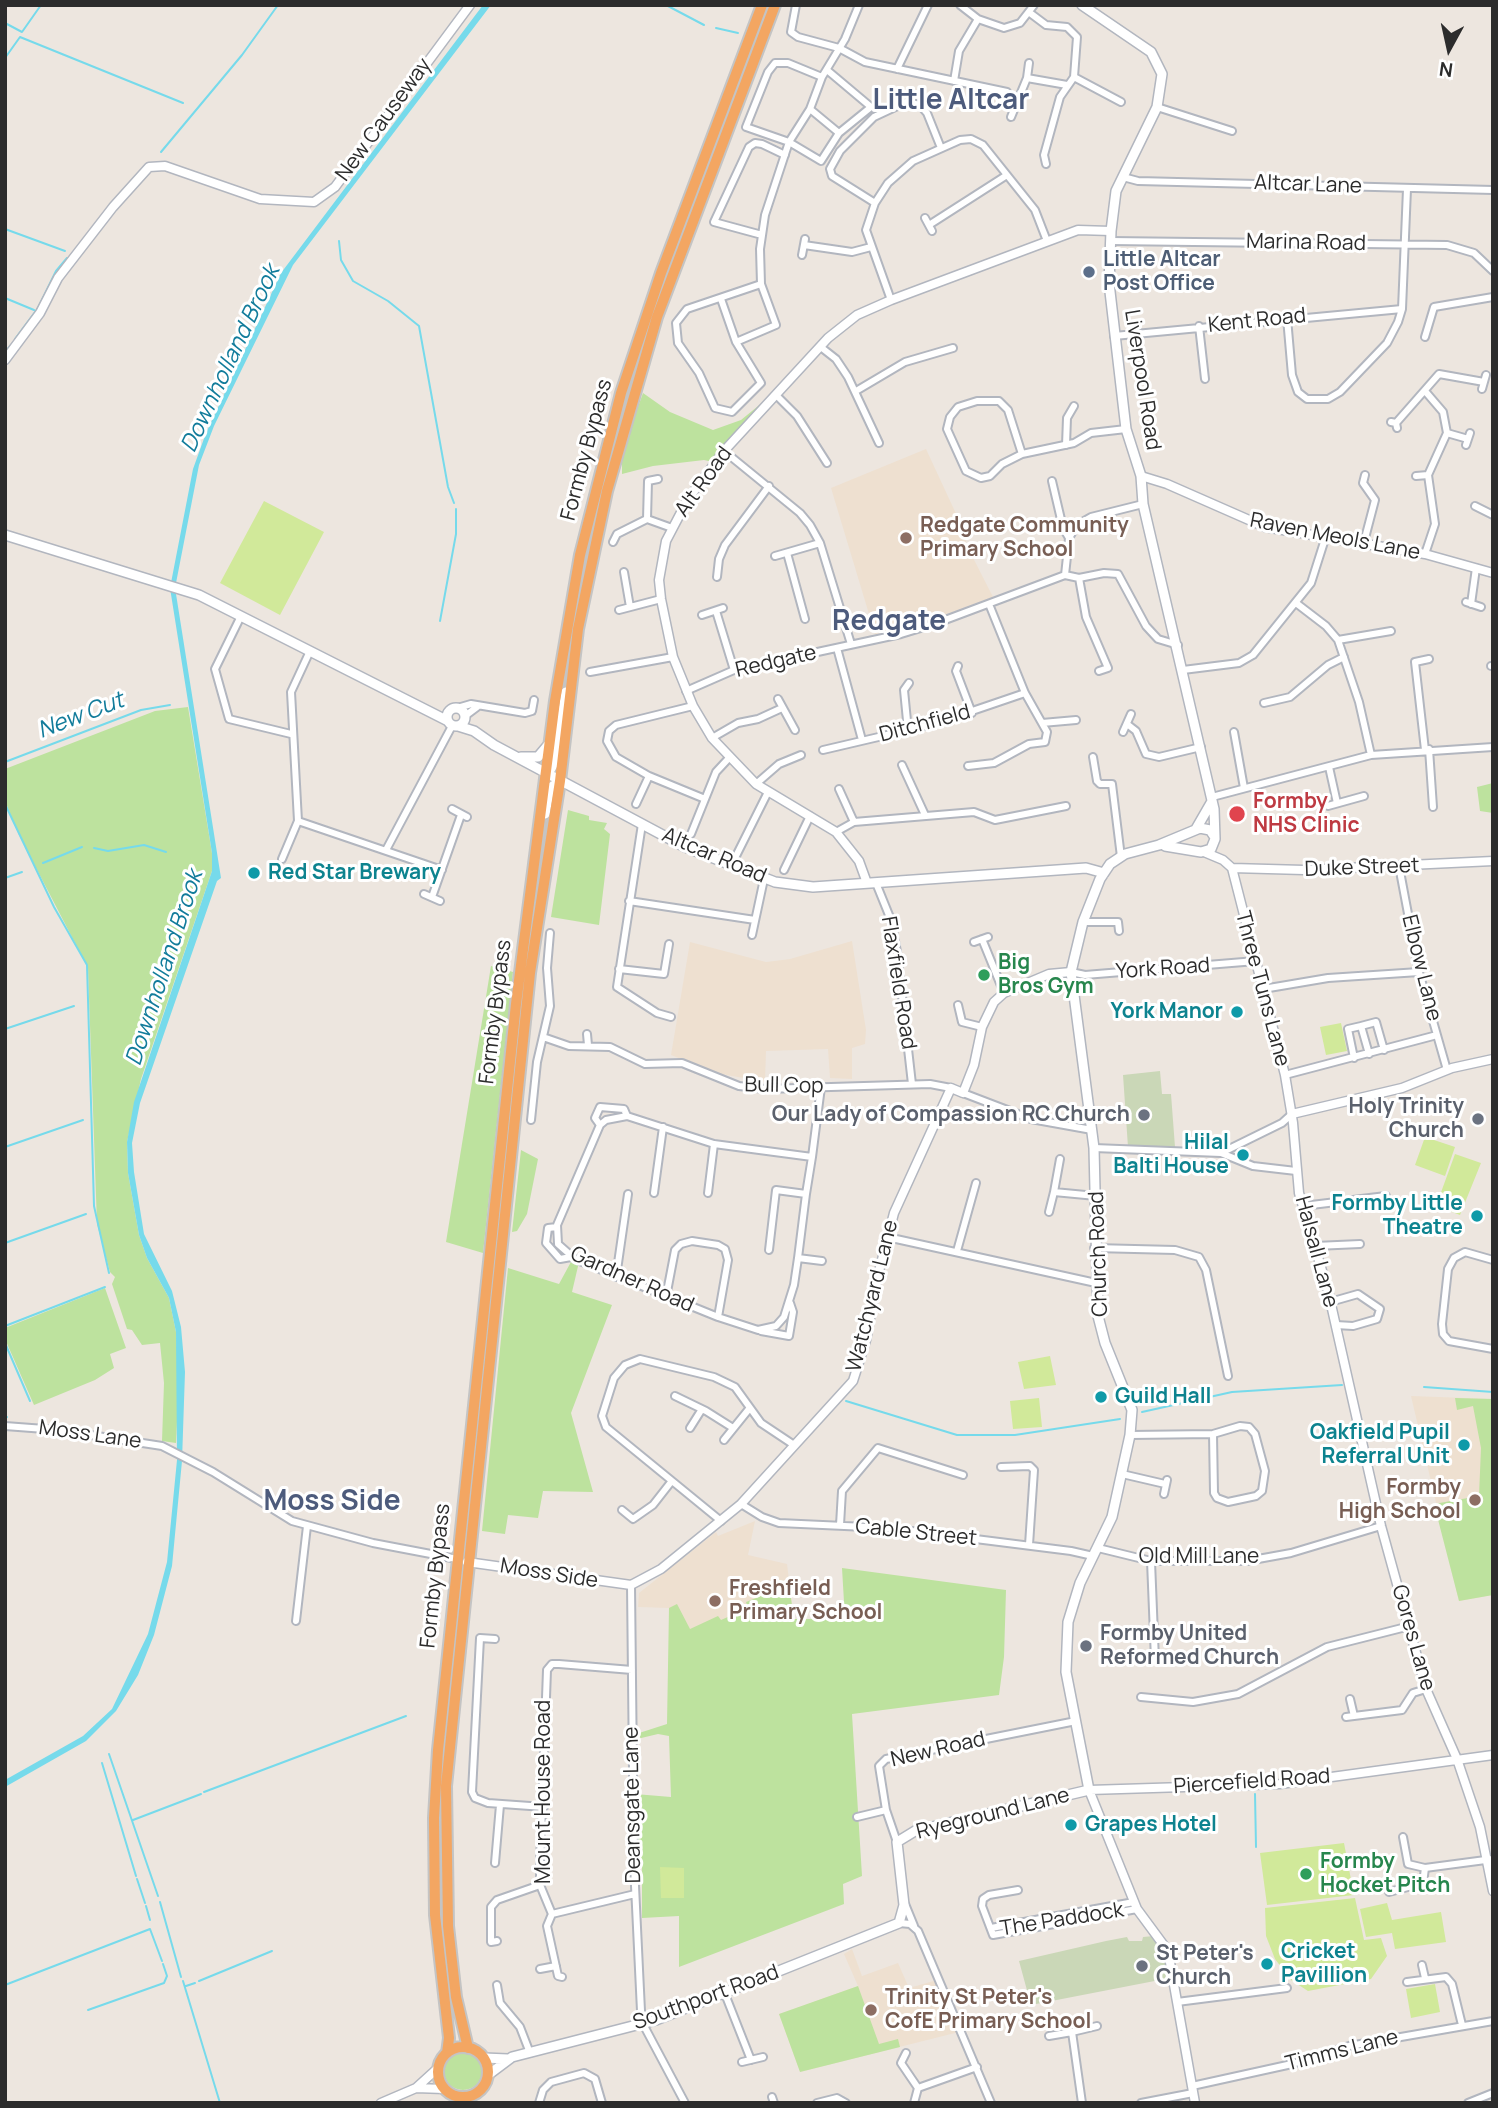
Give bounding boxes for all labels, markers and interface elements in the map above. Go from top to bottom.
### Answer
north arrow [1414,14,1484,84]
street label: New Causeway [331,53,437,187]
text: N [1438,56,1455,84]
district label: Little Altcar [873,84,1029,118]
street label: Altcar Lane [1253,171,1363,199]
street label: Marina Road [1246,229,1366,257]
place label: Little Altcar Post Office [1103,247,1221,297]
water label: Downholland Brook [176,261,286,457]
marker: Little Altcar Post Office [1081,264,1097,280]
street label: Kent Road [1207,303,1307,339]
street label: Liverpool Road [1118,308,1166,452]
street label: Formby Bypass [556,377,618,523]
street label: Alt Road [670,442,738,522]
street label: Raven Meols Lane [1248,508,1422,566]
place label: Redgate Community Primary School [920,513,1129,563]
marker: Redgate Community Primary School [898,530,914,546]
district label: Redgate [832,605,946,639]
street label: Redgate [733,640,819,684]
water label: New Cut [34,687,128,745]
street label: Ditchfield [877,700,973,748]
place label: Formby NHS Clinic [1253,789,1360,839]
marker: Formby NHS Clinic [1227,804,1247,824]
street label: Altcar Road [658,823,770,889]
street label: Duke Street [1304,853,1420,883]
place label: Red Star Brewary [268,860,441,886]
marker: Red Star Brewary [246,865,262,881]
water label: Downholland Brook [120,867,210,1069]
street label: Three Tuns Lane [1229,909,1295,1069]
street label: Elbow Lane [1396,912,1446,1024]
street label: Flaxfield Road [875,915,921,1051]
street label: Formby Bypass [475,938,517,1086]
place label: Big Bros Gym [998,950,1094,1000]
street label: York Road [1115,953,1211,985]
marker: Big Bros Gym [976,967,992,983]
place label: York Manor [1111,999,1223,1025]
marker: York Manor [1229,1004,1245,1020]
street label: Bull Cop [744,1073,824,1099]
place label: Holy Trinity Church [1349,1094,1464,1144]
place label: Our Lady of Compassion RC Church [772,1102,1130,1128]
marker: Our Lady of Compassion RC Church [1136,1107,1152,1123]
marker: Holy Trinity Church [1470,1111,1486,1127]
place label: Hilal Balti House [1113,1130,1229,1180]
marker: Hilal Balti House [1235,1147,1251,1163]
street label: Church Road [1084,1191,1114,1317]
place label: Formby Little Theatre [1331,1191,1463,1241]
street label: Halsall Lane [1289,1193,1343,1311]
marker: Formby Little Theatre [1469,1208,1485,1224]
street label: Watchyard Lane [842,1217,904,1375]
street label: Gardner Road [566,1242,698,1318]
place label: Guild Hall [1115,1384,1211,1410]
marker: Guild Hall [1093,1389,1109,1405]
street label: Moss Lane [37,1415,143,1455]
place label: Oakfield Pupil Referral Unit [1310,1420,1450,1470]
marker: Oakfield Pupil Referral Unit [1456,1437,1472,1453]
place label: Formby High School [1339,1475,1461,1525]
district label: Moss Side [263,1485,401,1519]
marker: Formby High School [1467,1492,1483,1508]
street label: Formby Bypass [416,1502,456,1650]
street label: Cable Street [854,1514,978,1552]
street label: Old Mill Lane [1139,1544,1259,1570]
street label: Moss Side [498,1554,600,1594]
place label: Freshfield Primary School [729,1576,883,1626]
street label: Gores Lane [1386,1582,1440,1694]
marker: Freshfield Primary School [707,1593,723,1609]
place label: Formby United Reformed Church [1100,1621,1279,1671]
marker: Formby United Reformed Church [1078,1638,1094,1654]
street label: Mount House Road [531,1700,557,1884]
street label: Deansgate Lane [619,1726,647,1884]
street label: New Road [888,1727,988,1773]
street label: Piercefield Road [1173,1764,1331,1800]
street label: Ryeground Lane [914,1783,1072,1845]
place label: Grapes Hotel [1085,1812,1217,1838]
marker: Grapes Hotel [1063,1817,1079,1833]
place label: Formby Hocket Pitch [1320,1849,1450,1899]
marker: Formby Hocket Pitch [1298,1866,1314,1882]
street label: The Paddock [998,1898,1126,1942]
place label: Cricket Pavillion [1281,1939,1367,1989]
place label: St Peter's Church [1156,1941,1254,1991]
marker: Cricket Pavillion [1259,1956,1275,1972]
marker: St Peter's Church [1134,1958,1150,1974]
street label: Southport Road [630,1960,782,2036]
place label: Trinity St Peter's CofE Primary School [885,1985,1091,2035]
marker: Trinity St Peter's CofE Primary School [863,2002,879,2018]
street label: Timms Lane [1283,2025,1401,2077]

